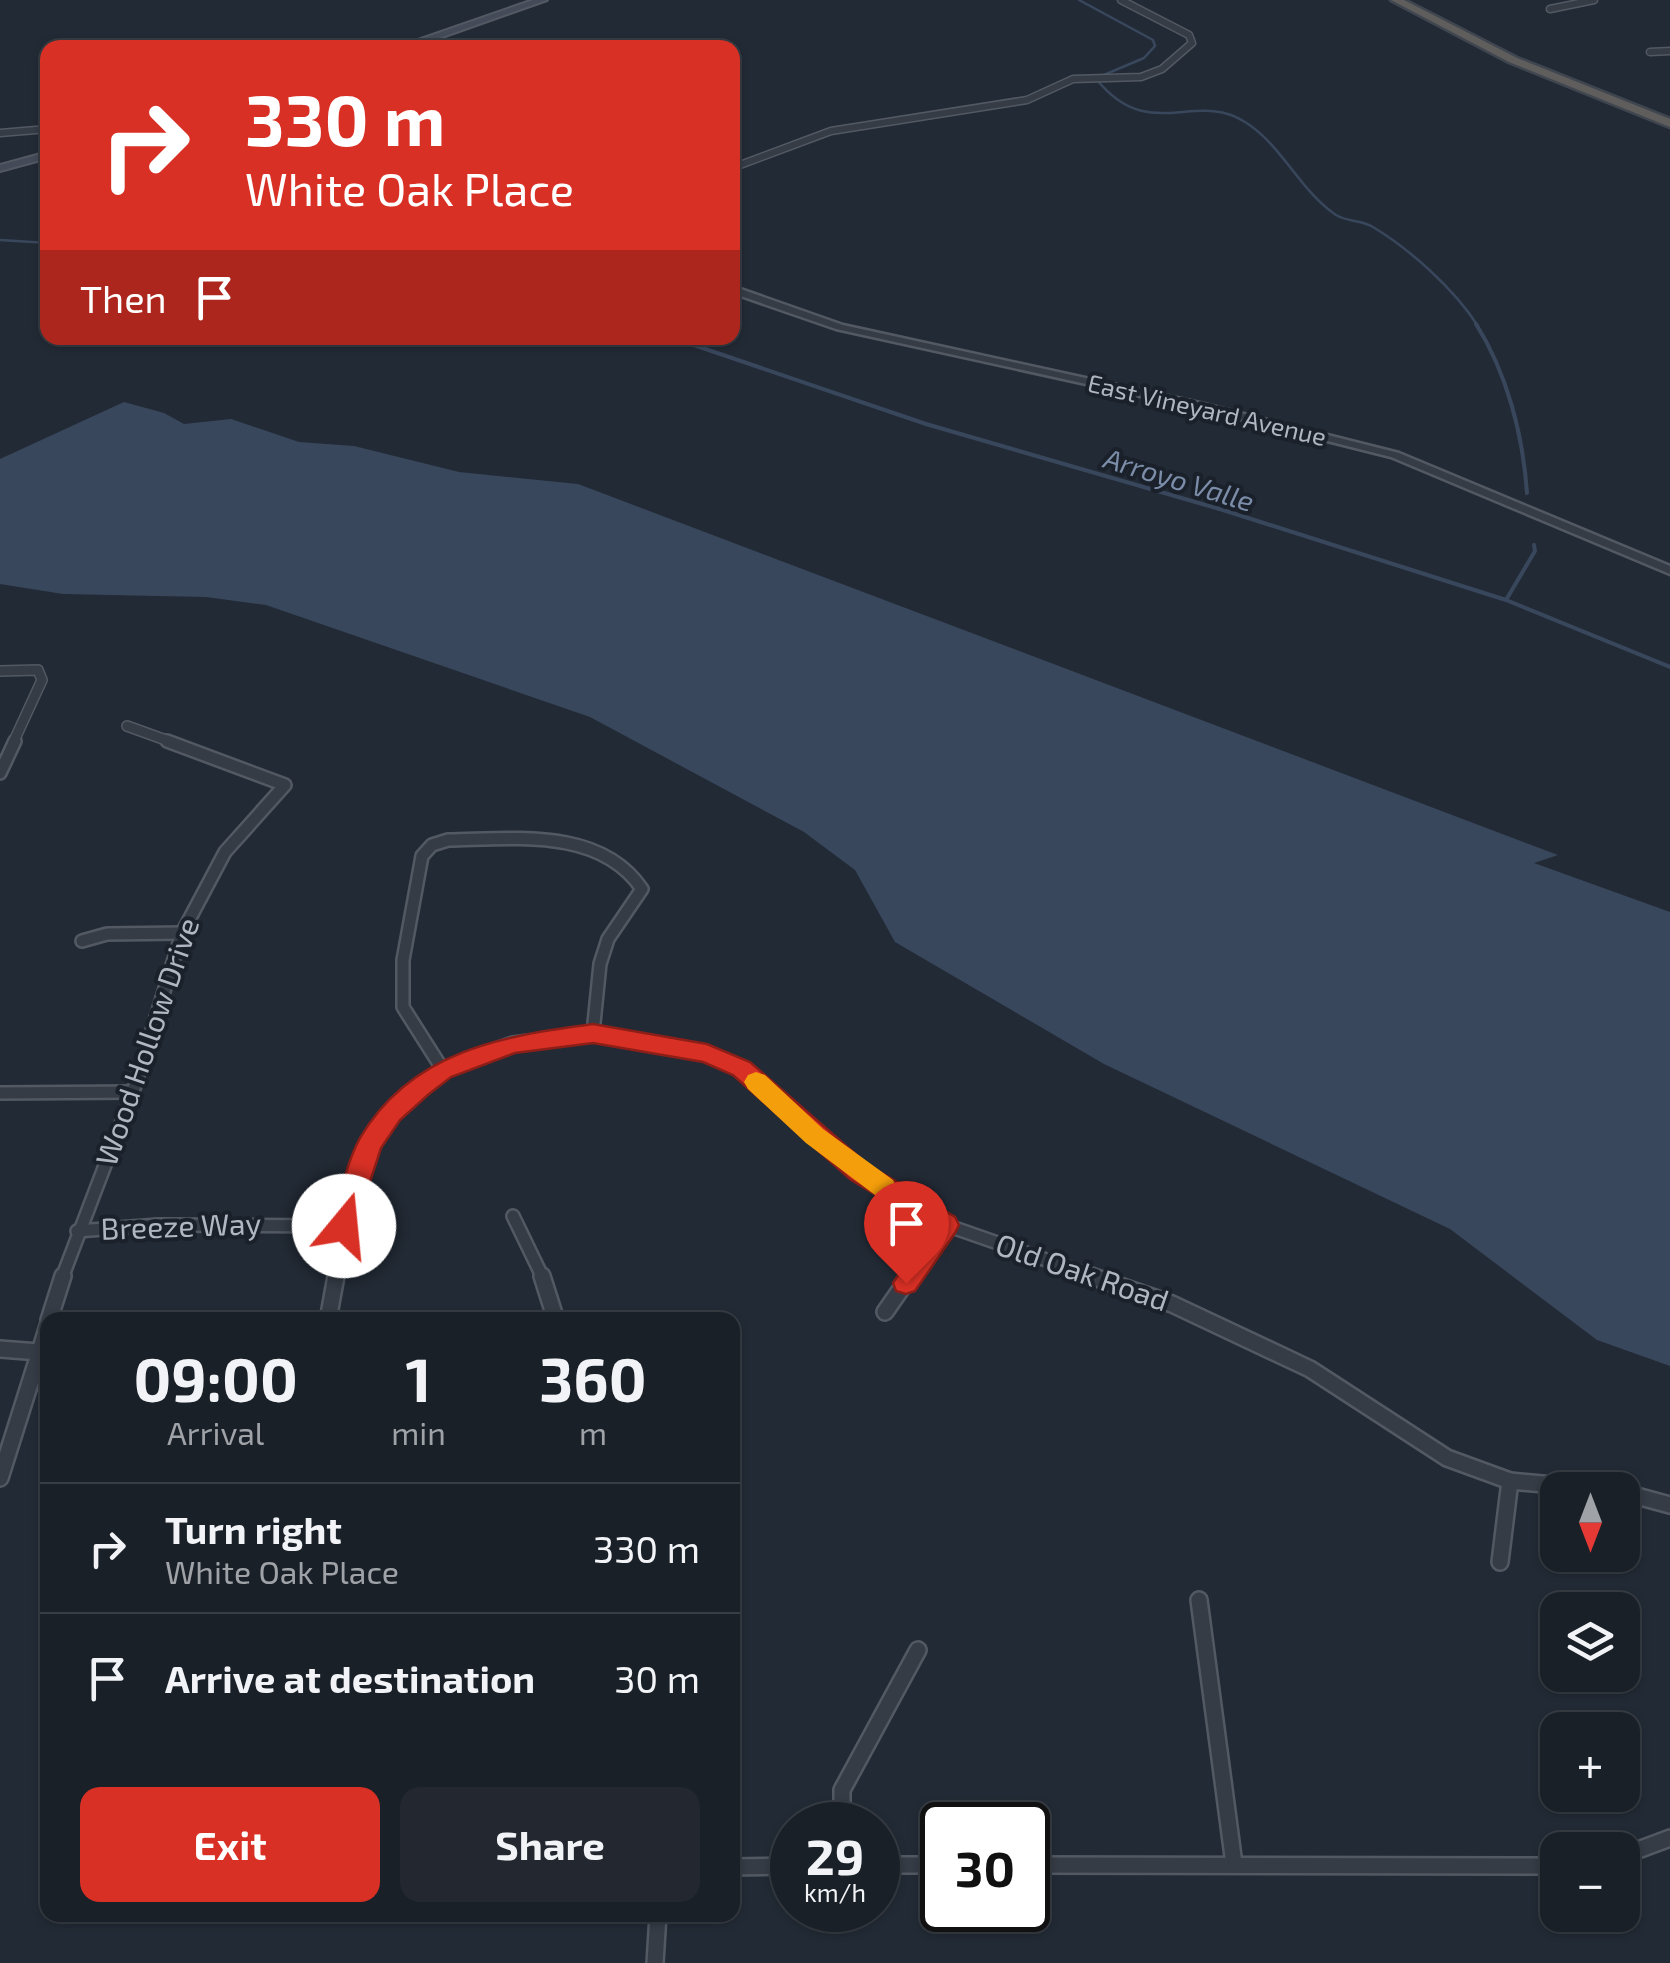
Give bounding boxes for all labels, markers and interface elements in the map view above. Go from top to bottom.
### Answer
text: 330 m [245,76,445,160]
icon: right [80,80,210,210]
text: White Oak Place [245,161,574,215]
icon: arrive [187,270,242,325]
text: Then [80,275,167,321]
street label: East Vineyard Avenue [1085,367,1329,451]
water label: Arroyo Valle [1099,440,1258,518]
street label: Wood Hollow Drive [87,913,205,1170]
position arrow [292,1174,396,1278]
pin [864,1181,949,1284]
icon: arrive [879,1196,934,1251]
street label: Breeze Way [100,1204,262,1246]
street label: Old Oak Road [992,1225,1174,1317]
text: 09:00 [133,1342,298,1414]
text: 1 [406,1342,432,1414]
text: 360 [539,1342,647,1414]
text: Arrival [167,1413,264,1451]
text: min [391,1413,446,1451]
text: m [579,1413,607,1451]
north arrow [1540,1472,1640,1572]
map controls [1540,1472,1640,1932]
text: Turn right [165,1506,342,1552]
icon: right [80,1521,135,1576]
text: 330 m [593,1525,700,1571]
text: White Oak Place [165,1552,399,1590]
button: layers [1540,1592,1640,1692]
icon: arrive [80,1651,135,1706]
text: Arrive at destination [165,1655,535,1701]
text: 30 m [614,1655,700,1701]
button: + [1540,1712,1640,1812]
button: Exit [80,1787,380,1902]
button: Share [400,1787,700,1902]
speed limit sign: 30 [920,1802,1050,1932]
text: 29 [806,1825,864,1885]
button: − [1540,1832,1640,1932]
text: km/h [804,1877,866,1907]

